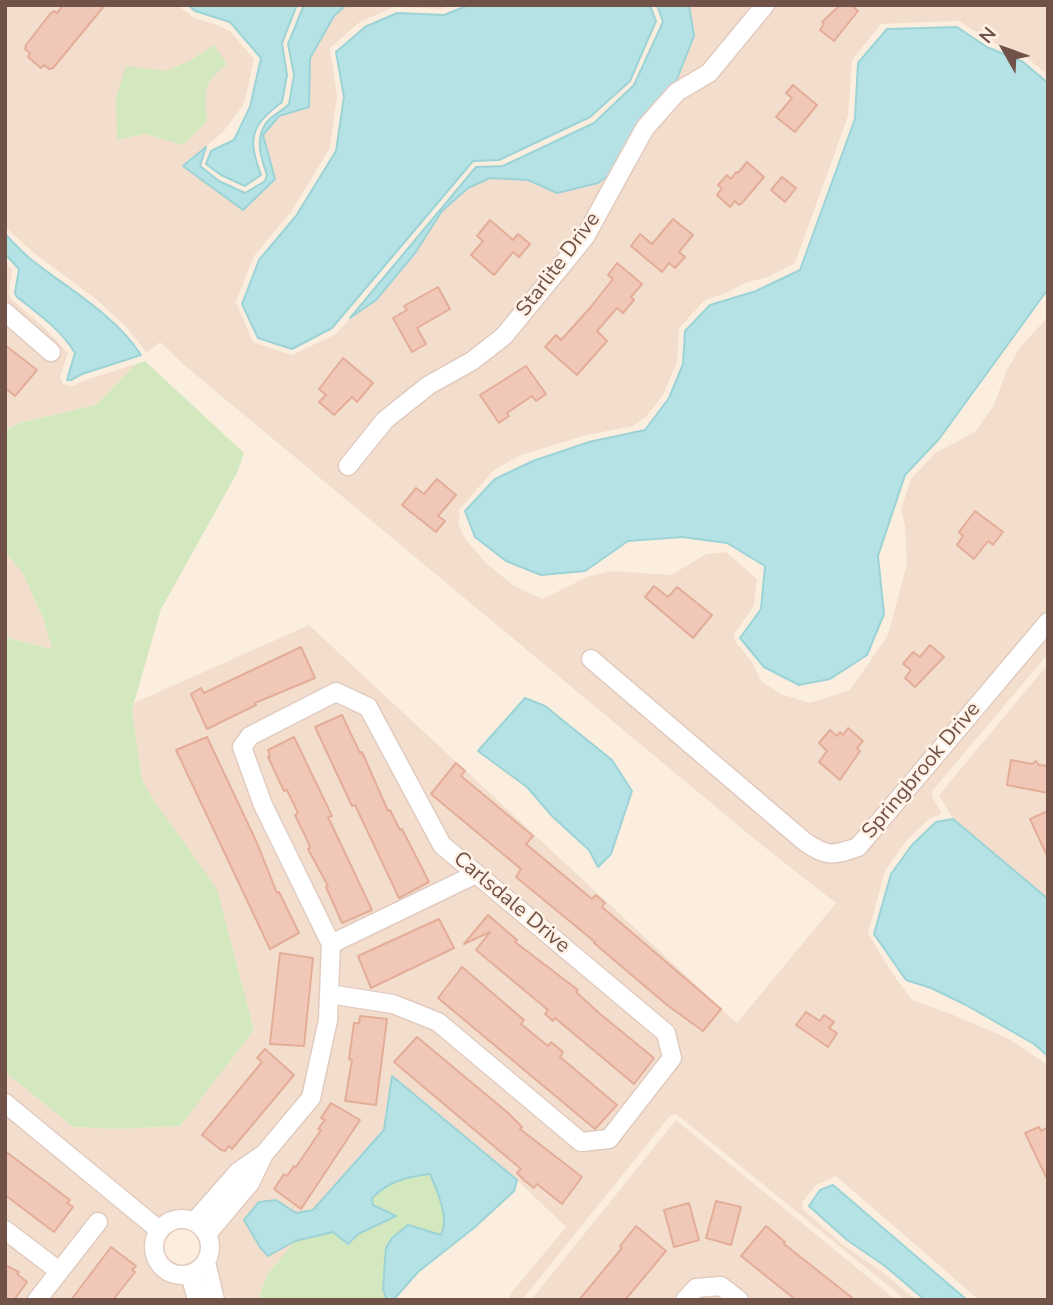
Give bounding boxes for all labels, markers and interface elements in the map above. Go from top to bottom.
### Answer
north arrow [969,14,1039,84]
text: N [973,22,1002,49]
street label: Starlite Drive [512,208,606,322]
street label: Springbrook Drive [858,698,986,844]
street label: Carlsdale Drive [448,847,574,959]

